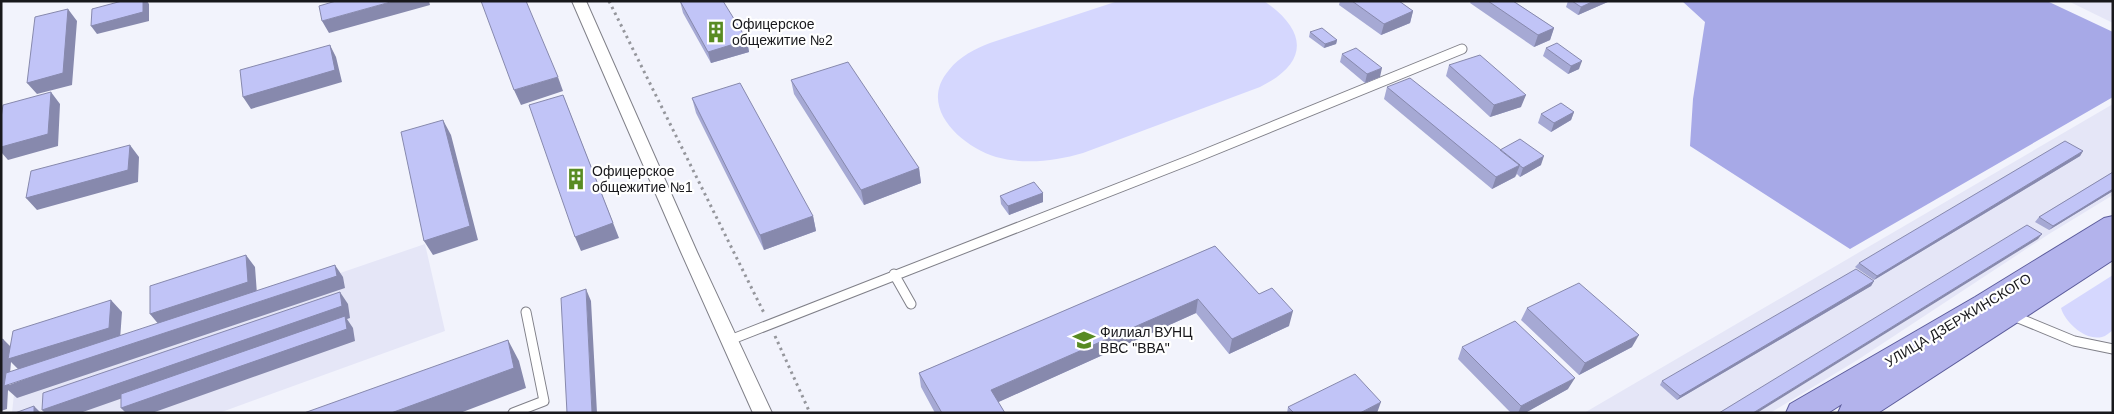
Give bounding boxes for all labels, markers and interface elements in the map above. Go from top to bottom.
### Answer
place label: Офицерское общежитие №2 [732,16,833,48]
building icon: Офицерское общежитие №2 [703,19,729,45]
place label: Офицерское общежитие №1 [592,163,693,195]
building icon: Офицерское общежитие №1 [563,166,589,192]
street label: УЛИЦА ДЗЕРЖИНСКОГО [1882,270,2034,370]
place label: Филиал ВУНЦ ВВС "ВВА" [1100,324,1193,356]
school or university icon: Филиал ВУНЦ ВВС "ВВА" [1071,327,1097,353]

